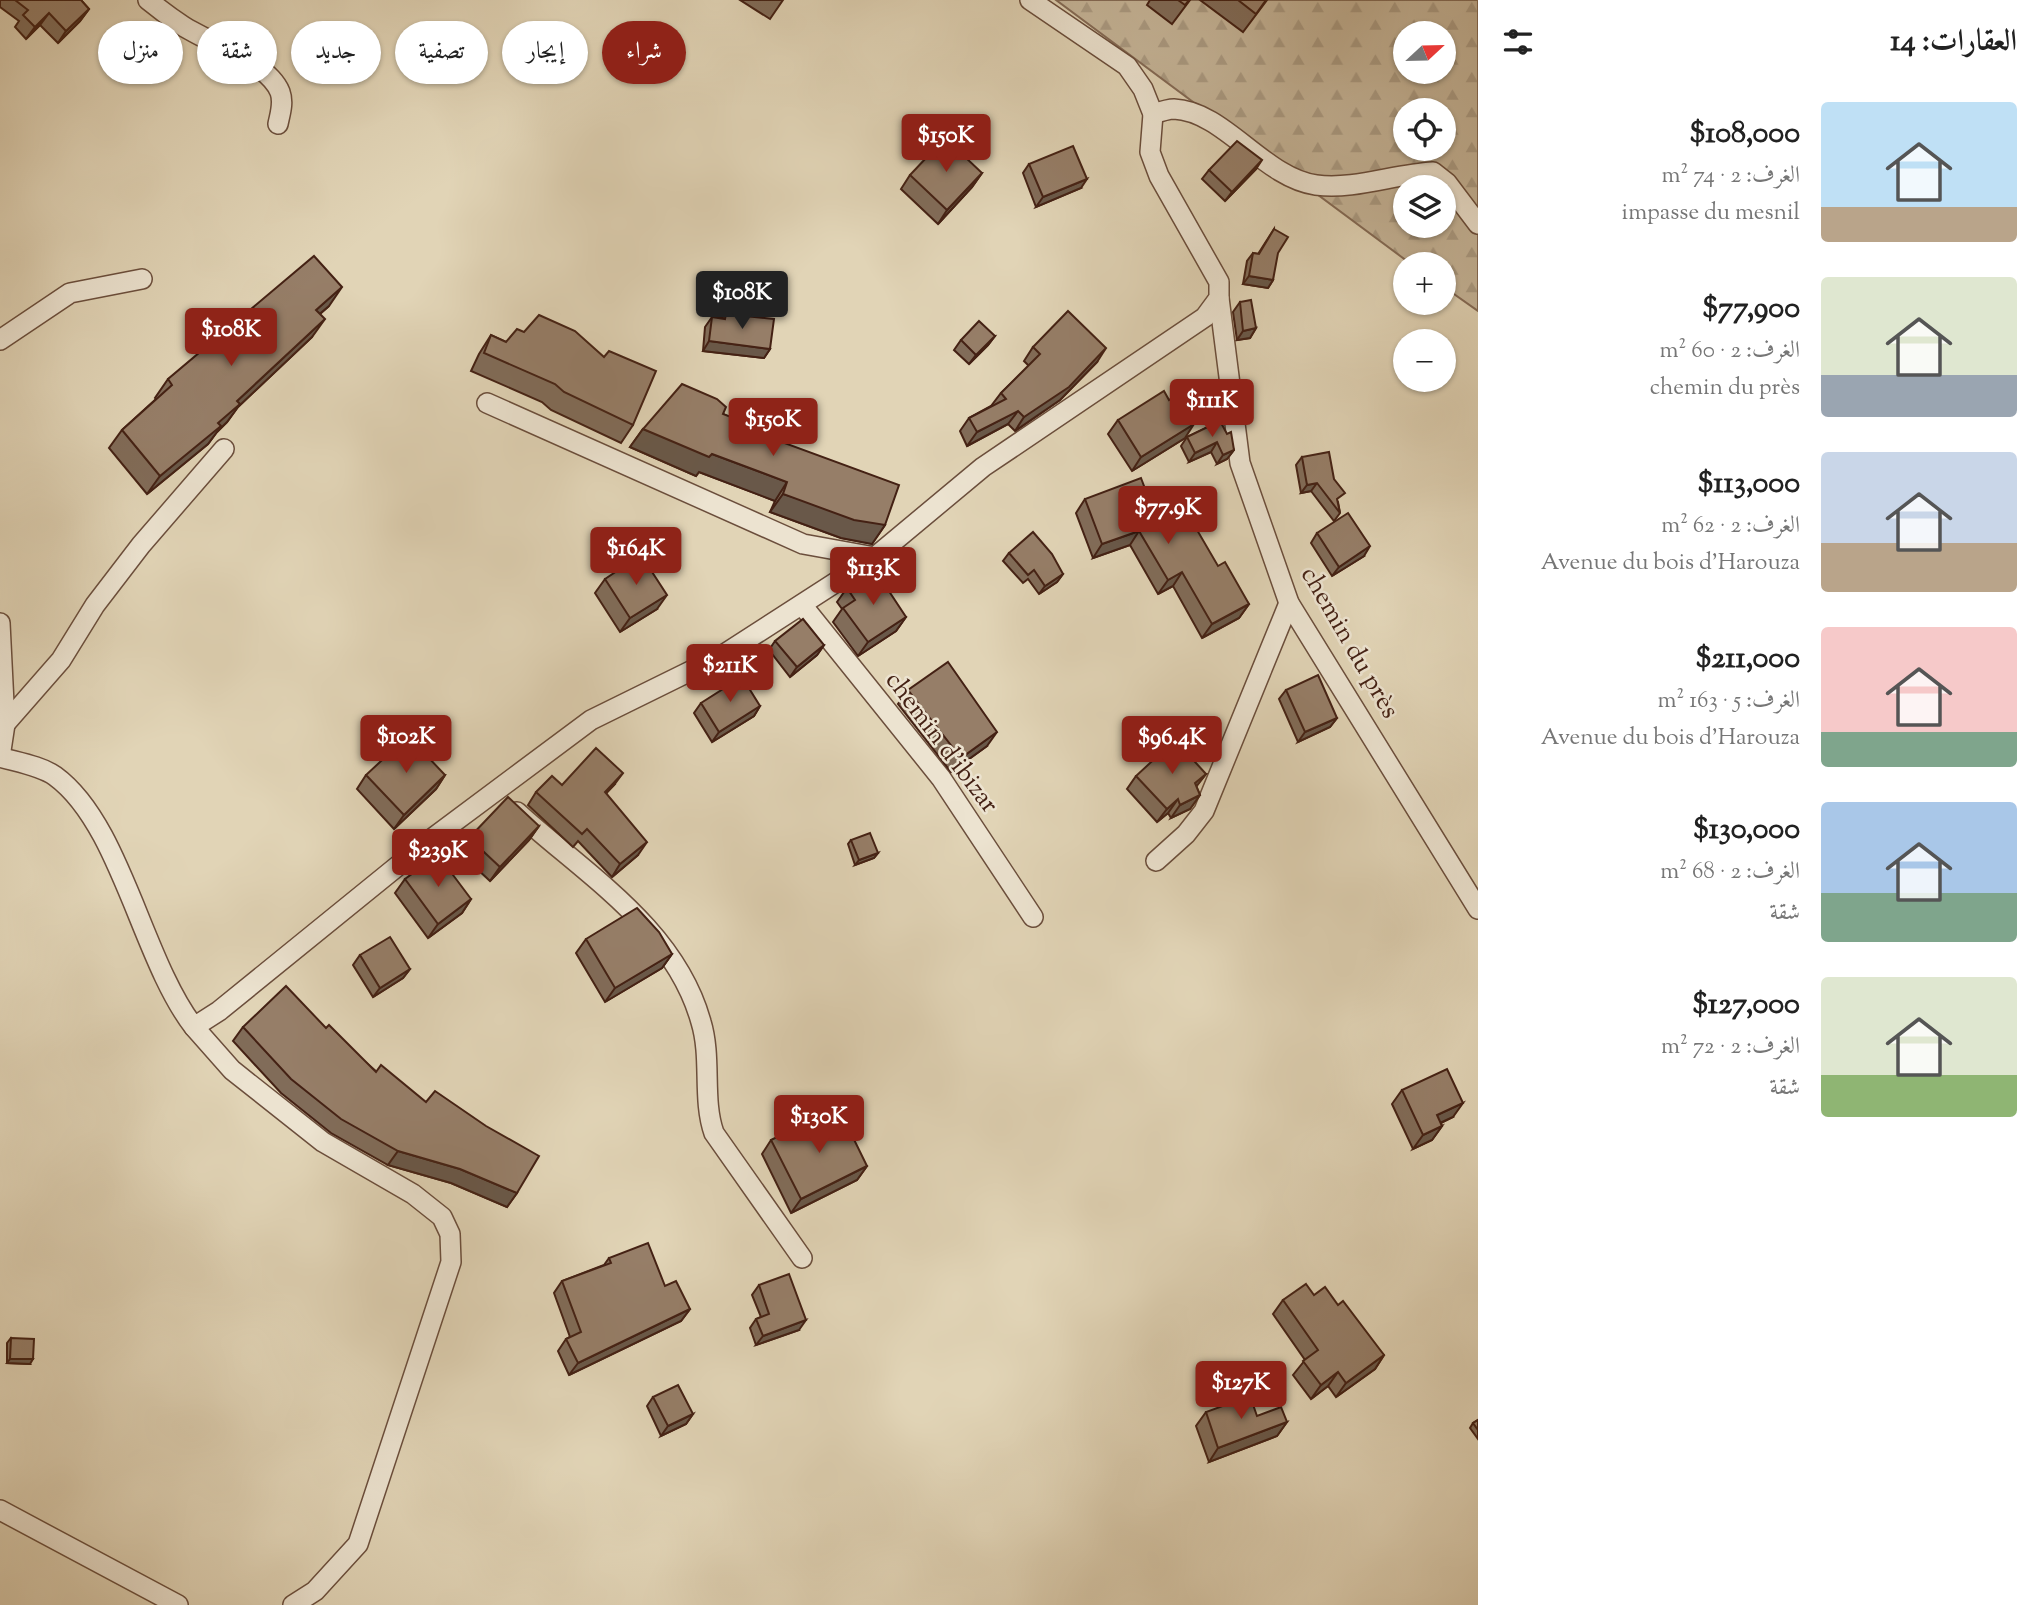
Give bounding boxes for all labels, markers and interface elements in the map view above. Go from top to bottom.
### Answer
chip: منزل [98,21,183,84]
chip: شقة [197,21,277,84]
chip: جديد [291,21,381,84]
chip: تصفية [395,21,488,84]
chip: إيجار [502,21,588,84]
chip: شراء [602,21,686,84]
north arrow [1393,21,1456,84]
map controls [1393,21,1456,392]
text: العقارات: 14 [1890,21,2017,64]
icon: filters [1499,23,1537,61]
button: locate [1393,98,1456,161]
text: $108,000 [1689,113,1800,156]
pin: $150K [897,114,995,174]
text: $150K [918,120,974,153]
icon: home [1877,130,1961,214]
text: الغرف: 2 · 74 m² [1662,160,1800,193]
button: layers [1393,175,1456,238]
text: impasse du mesnil [1622,197,1800,230]
button: + [1393,252,1456,315]
pin: $108K [693,272,791,331]
text: $108K [712,277,772,310]
text: $77,900 [1702,288,1800,331]
icon: home [1877,305,1961,389]
pin: $108K [182,308,280,368]
text: $108K [201,314,261,347]
button: − [1393,329,1456,392]
text: الغرف: 2 · 60 m² [1660,335,1800,368]
text: chemin du près [1650,372,1800,405]
pin: $111K [1163,380,1261,439]
text: $111K [1186,385,1238,418]
pin: $150K [724,398,822,458]
text: $150K [745,404,801,437]
text: $113,000 [1697,463,1800,506]
icon: home [1877,480,1961,564]
pin: $77.9K [1111,486,1225,546]
text: $77.9K [1134,492,1202,525]
text: الغرف: 2 · 62 m² [1661,510,1800,543]
pin: $164K [587,528,685,587]
text: $164K [606,533,666,566]
text: Avenue du bois d'Harouza [1541,547,1800,580]
pin: $113K [824,548,922,607]
text: $113K [846,553,900,586]
street label: chemin du près [1290,560,1408,726]
text: $211,000 [1695,638,1800,681]
pin: $211K [681,644,779,704]
text: $211K [702,650,758,683]
icon: home [1877,655,1961,739]
street label: chemin d'ibizar [875,664,1007,822]
text: الغرف: 5 · 163 m² [1657,685,1800,718]
pin: $102K [357,716,455,775]
pin: $96.4K [1115,716,1229,776]
text: $102K [376,721,436,754]
text: $96.4K [1138,722,1206,755]
text: Avenue du bois d'Harouza [1541,722,1800,755]
text: $130,000 [1693,809,1800,852]
pin: $239K [389,830,487,889]
icon: home [1877,830,1961,914]
text: $239K [408,835,468,868]
text: الغرف: 2 · 68 m² [1660,856,1800,889]
text: شقة [1770,897,1800,930]
text: $127,000 [1692,984,1800,1027]
icon: home [1877,1005,1961,1089]
text: الغرف: 2 · 72 m² [1661,1031,1800,1064]
text: شقة [1770,1072,1800,1105]
pin: $130K [770,1096,868,1155]
text: $130K [790,1101,848,1134]
pin: $127K [1192,1362,1290,1421]
text: $127K [1211,1367,1271,1400]

